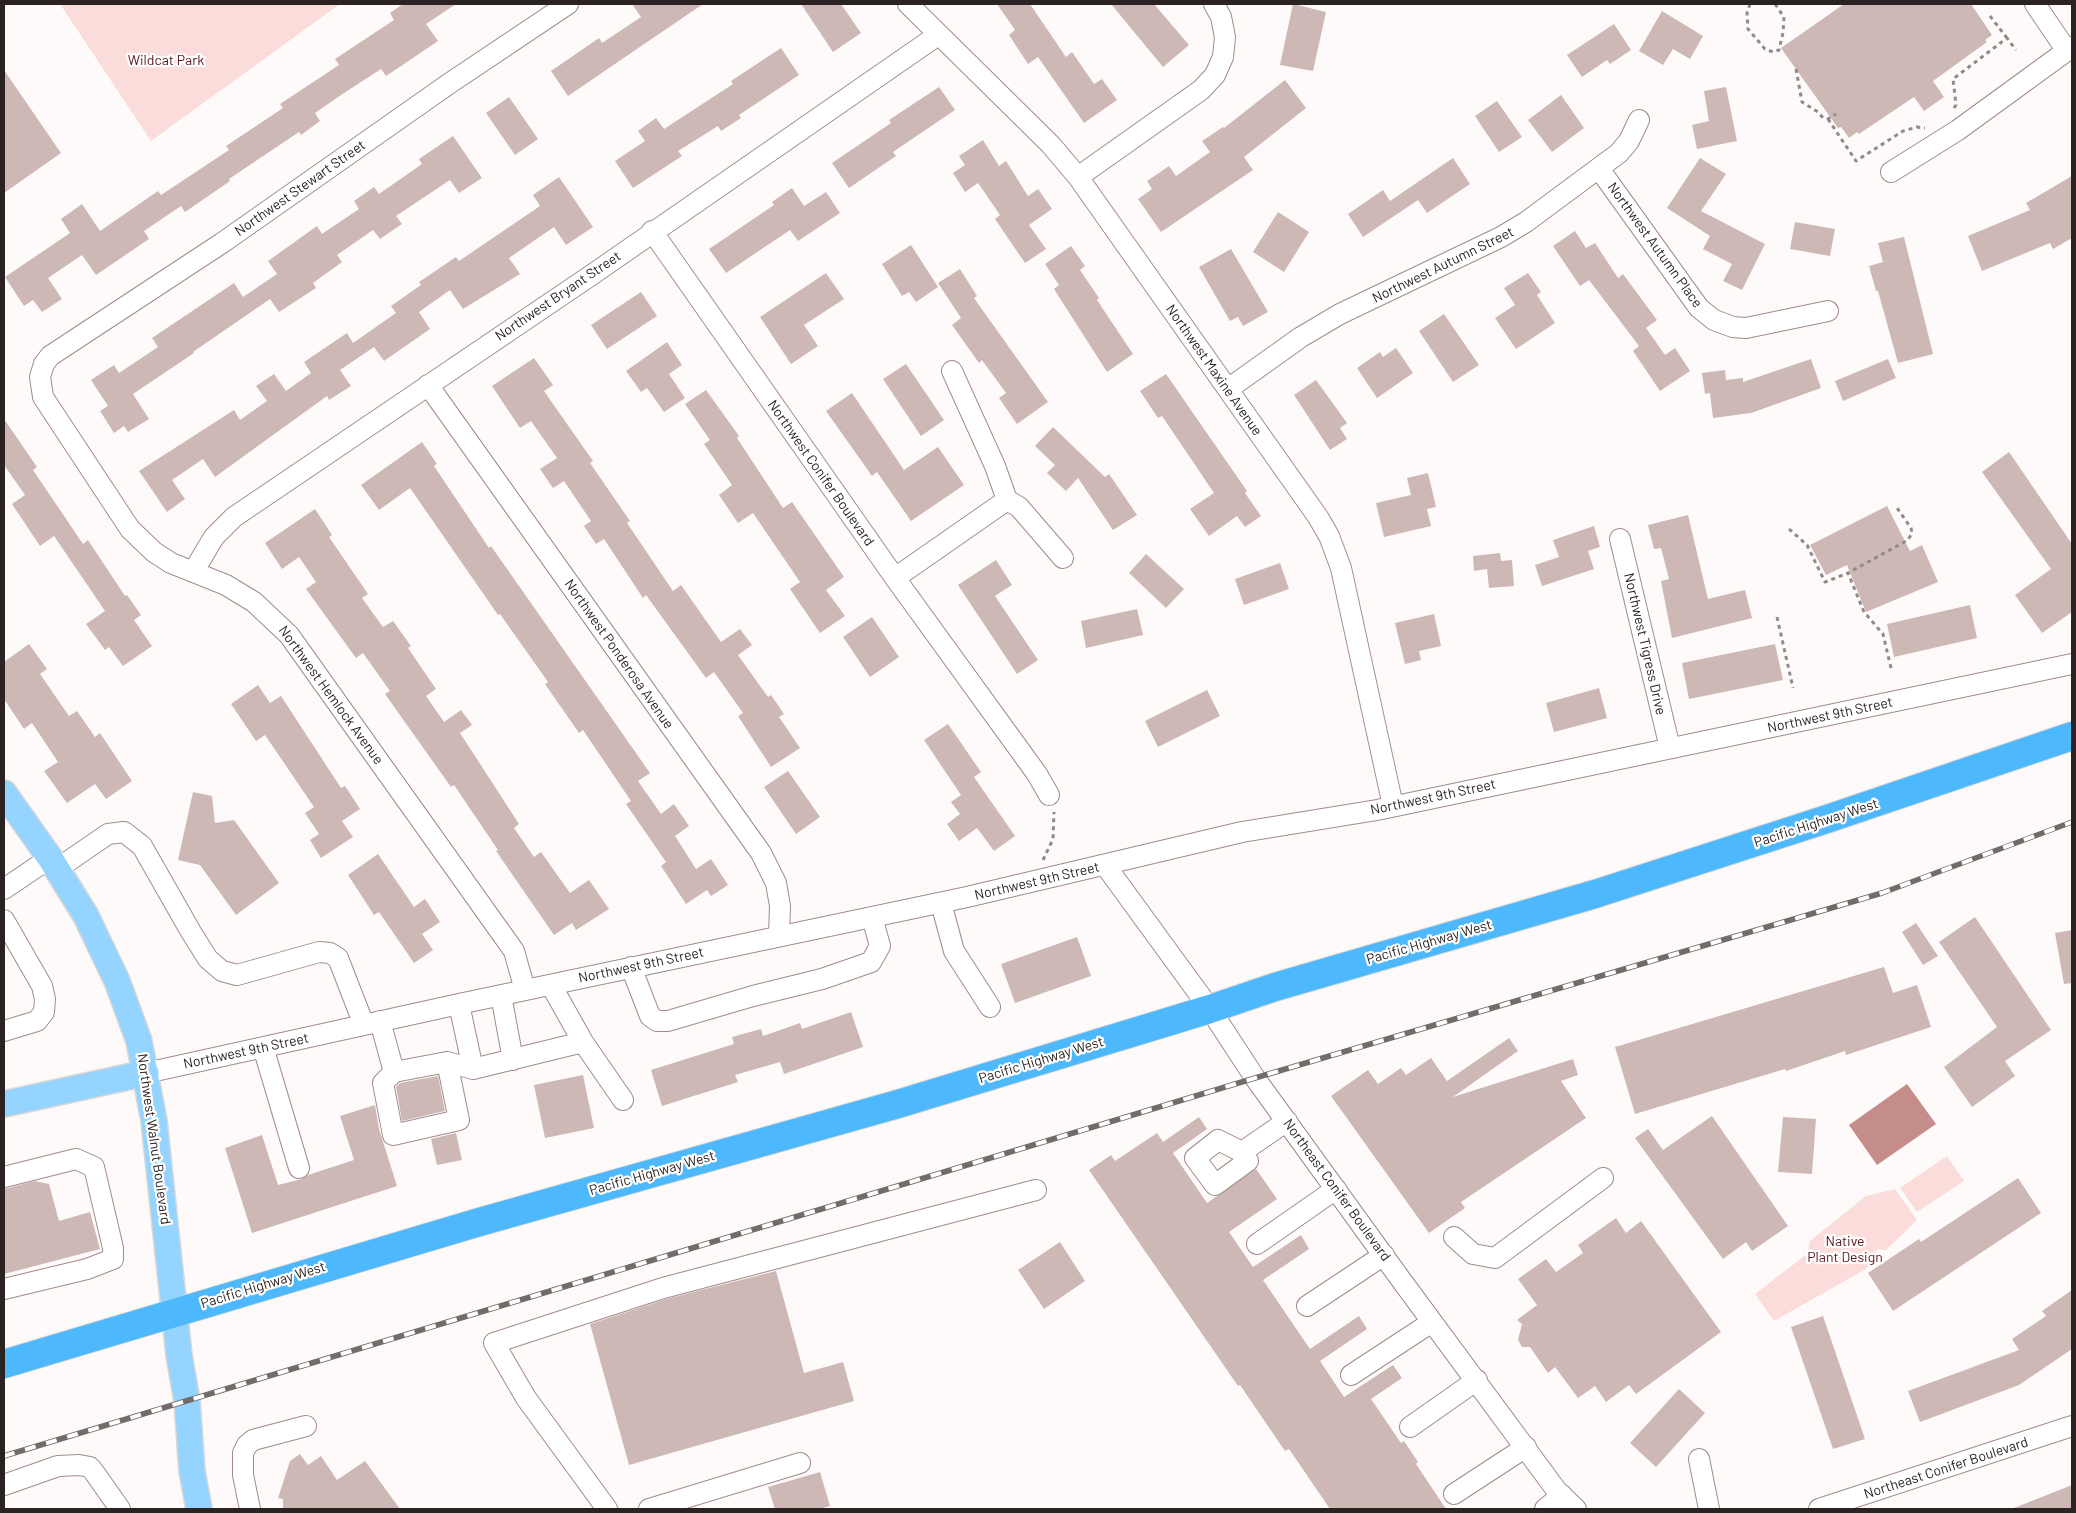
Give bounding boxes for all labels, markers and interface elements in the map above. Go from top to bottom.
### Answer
park label: Wildcat Park [128,52,204,68]
street label: Northwest Stewart Street [231,137,369,239]
street label: Northwest Autumn Place [1604,179,1706,311]
street label: Northwest Autumn Street [1369,223,1517,307]
street label: Northwest Bryant Street [492,248,624,344]
street label: Northwest Maxine Avenue [1162,301,1266,439]
street label: Northwest Conifer Boulevard [764,397,878,549]
street label: Northwest Tigress Drive [1620,571,1670,717]
street label: Northwest Ponderosa Avenue [561,576,677,732]
street label: Northwest Hemlock Avenue [275,622,387,768]
street label: Northwest 9th Street [1766,694,1894,736]
street label: Northwest 9th Street [1369,776,1497,818]
street label: Pacific Highway West [1752,795,1880,851]
street label: Northwest 9th Street [973,858,1101,904]
street label: Pacific Highway West [1364,916,1494,968]
street label: Northwest 9th Street [577,944,705,986]
street label: Northwest 9th Street [182,1030,310,1072]
street label: Pacific Highway West [977,1033,1105,1087]
street label: Northwest Walnut Boulevard [134,1052,174,1226]
street label: Northeast Conifer Boulevard [1280,1116,1394,1264]
street label: Pacific Highway West [587,1147,717,1199]
park label: Native Plant Design [1807,1233,1883,1266]
street label: Pacific Highway West [199,1258,327,1312]
street label: Northeast Conifer Boulevard [1862,1433,2030,1503]

